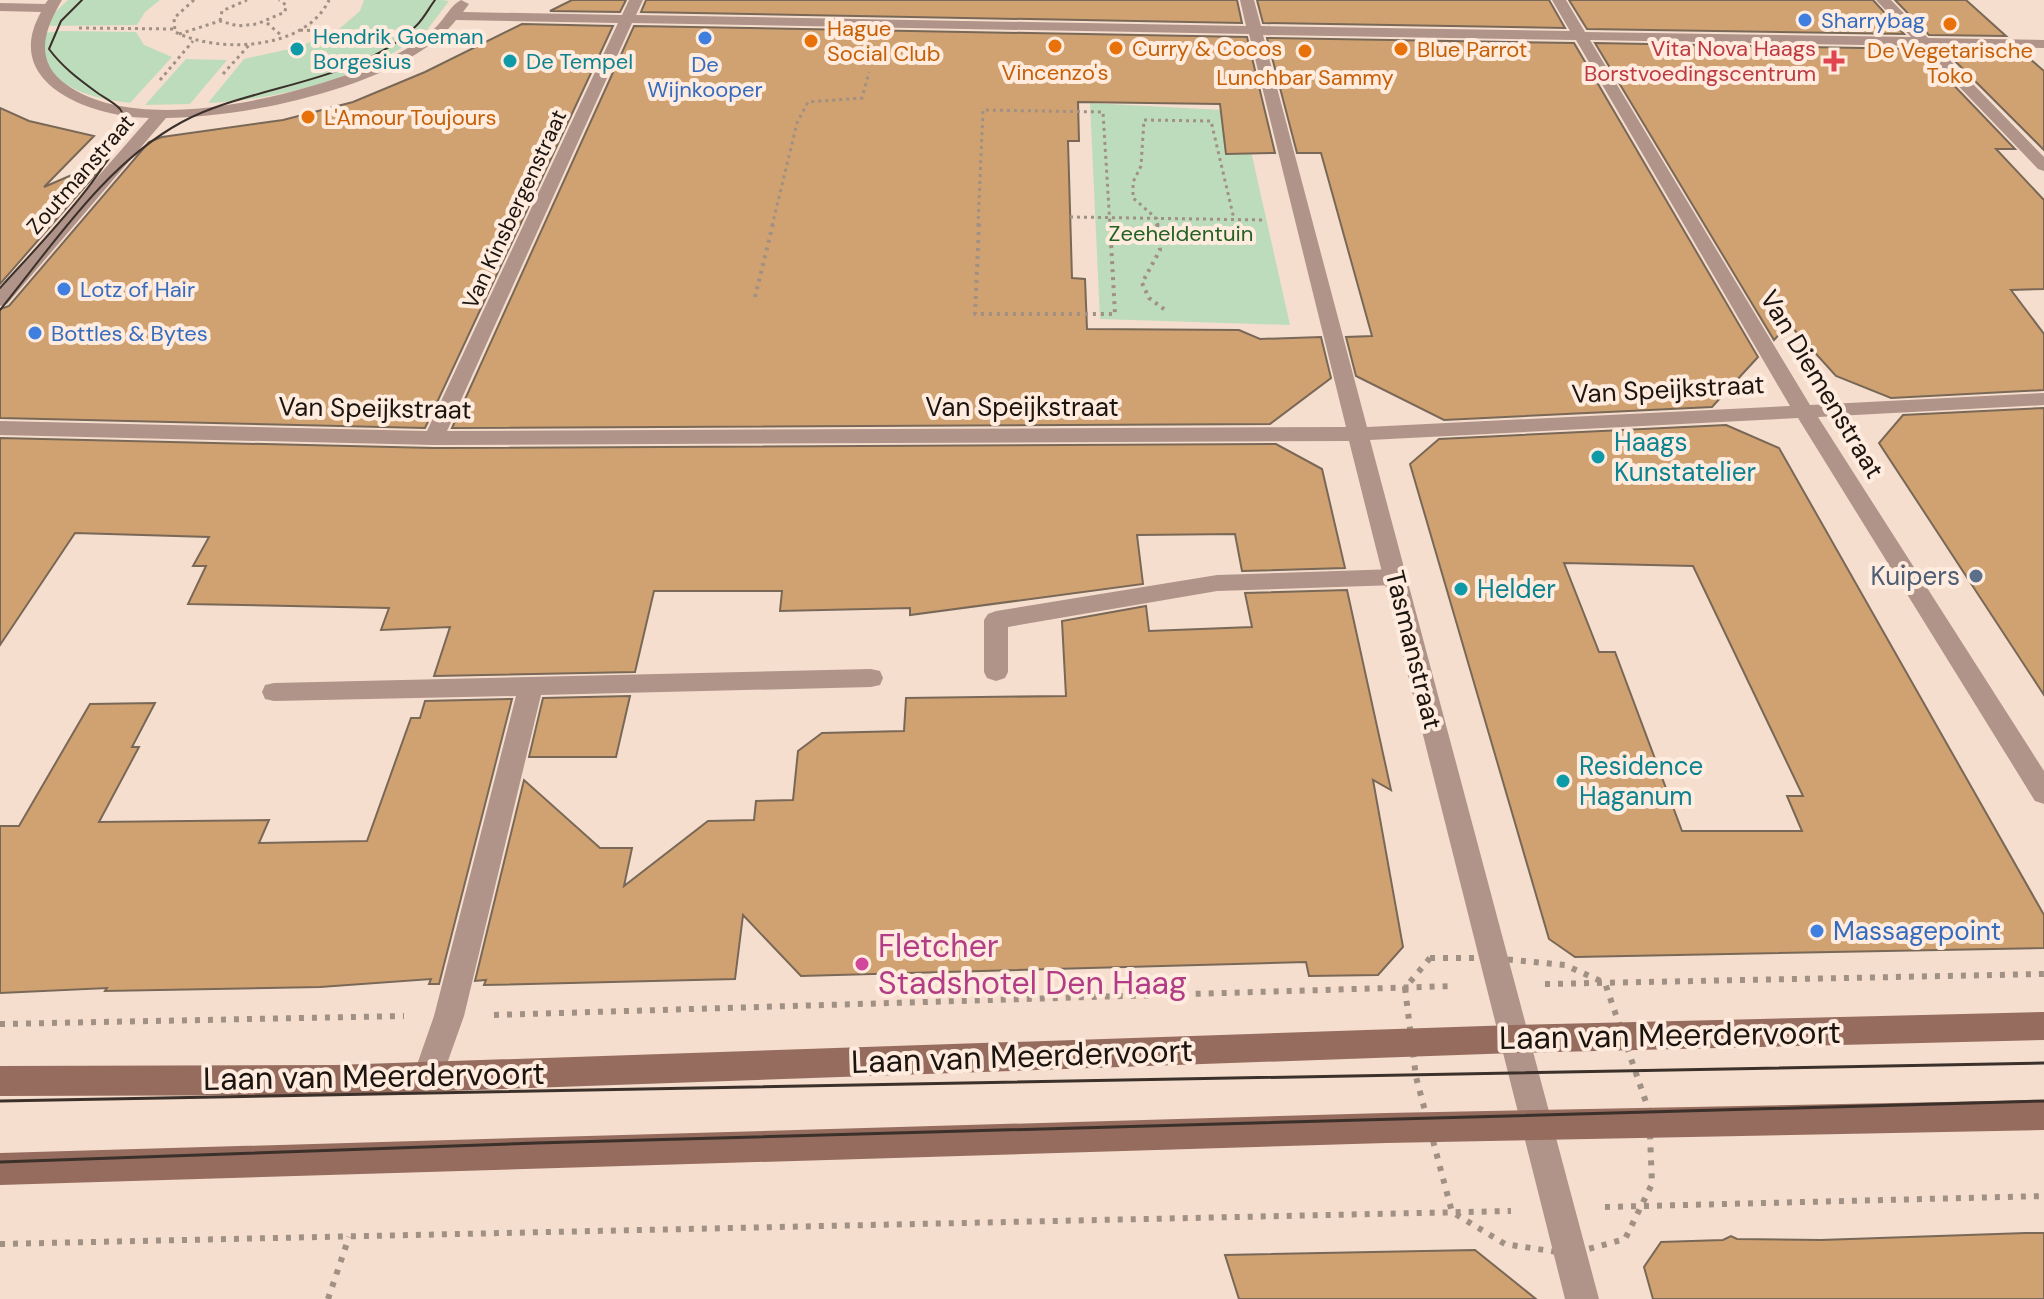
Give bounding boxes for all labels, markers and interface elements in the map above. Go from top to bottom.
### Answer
place label: Sharrybag [1821,6,1925,35]
marker: Sharrybag [1796,11,1814,29]
place label: Hague Social Club [827,14,940,68]
marker: De Vegetarische Toko [1941,15,1959,33]
place label: Hendrik Goeman Borgesius [313,22,484,76]
marker: De Wijnkooper [696,29,714,47]
marker: Hague Social Club [802,32,820,50]
place label: Curry & Cocos [1132,34,1282,63]
place label: Vita Nova Haags Borstvoedingscentrum [1584,34,1816,88]
place label: Blue Parrot [1417,35,1527,64]
place label: De Vegetarische Toko [1867,36,2033,90]
marker: Vincenzo's [1046,37,1064,55]
marker: Curry & Cocos [1107,39,1125,57]
marker: Hendrik Goeman Borgesius [288,40,306,58]
marker: Blue Parrot [1392,40,1410,58]
marker: Lunchbar Sammy [1296,42,1314,60]
place label: De Tempel [526,47,633,76]
place label: De Wijnkooper [647,50,763,104]
marker: Vita Nova Haags Borstvoedingscentrum [1823,50,1845,72]
marker: De Tempel [501,52,519,70]
place label: Vincenzo's [1001,58,1109,87]
place label: Lunchbar Sammy [1216,63,1394,92]
place label: L'Amour Toujours [324,103,496,132]
street label: Van Kinsbergenstraat [456,105,573,313]
street label: Zoutmanstraat [20,108,141,240]
marker: L'Amour Toujours [299,108,317,126]
park label: Zeeheldentuin [1108,219,1254,248]
place label: Lotz of Hair [80,275,195,304]
marker: Lotz of Hair [55,280,73,298]
street label: Van Diemenstraat [1752,283,1892,485]
place label: Bottles & Bytes [51,319,208,348]
marker: Bottles & Bytes [26,324,44,342]
street label: Van Speijkstraat [1571,367,1765,411]
street label: Van Speijkstraat [278,389,472,427]
street label: Van Speijkstraat [925,390,1119,424]
place label: Haags Kunstatelier [1614,425,1756,489]
marker: Haags Kunstatelier [1589,448,1607,466]
place label: Kuipers [1870,559,1960,593]
street label: Tasmanstraat [1378,567,1450,733]
marker: Kuipers [1967,567,1985,585]
place label: Helder [1477,572,1556,606]
marker: Helder [1452,580,1470,598]
place label: Residence Haganum [1579,749,1703,813]
marker: Residence Haganum [1554,772,1572,790]
place label: Massagepoint [1833,914,2001,948]
marker: Massagepoint [1808,922,1826,940]
place label: Fletcher Stadshotel Den Haag [878,925,1187,1004]
marker: Fletcher Stadshotel Den Haag [853,955,871,973]
street label: Laan van Meerdervoort [1499,1011,1841,1059]
street label: Laan van Meerdervoort [850,1029,1194,1083]
street label: Laan van Meerdervoort [203,1052,545,1100]

